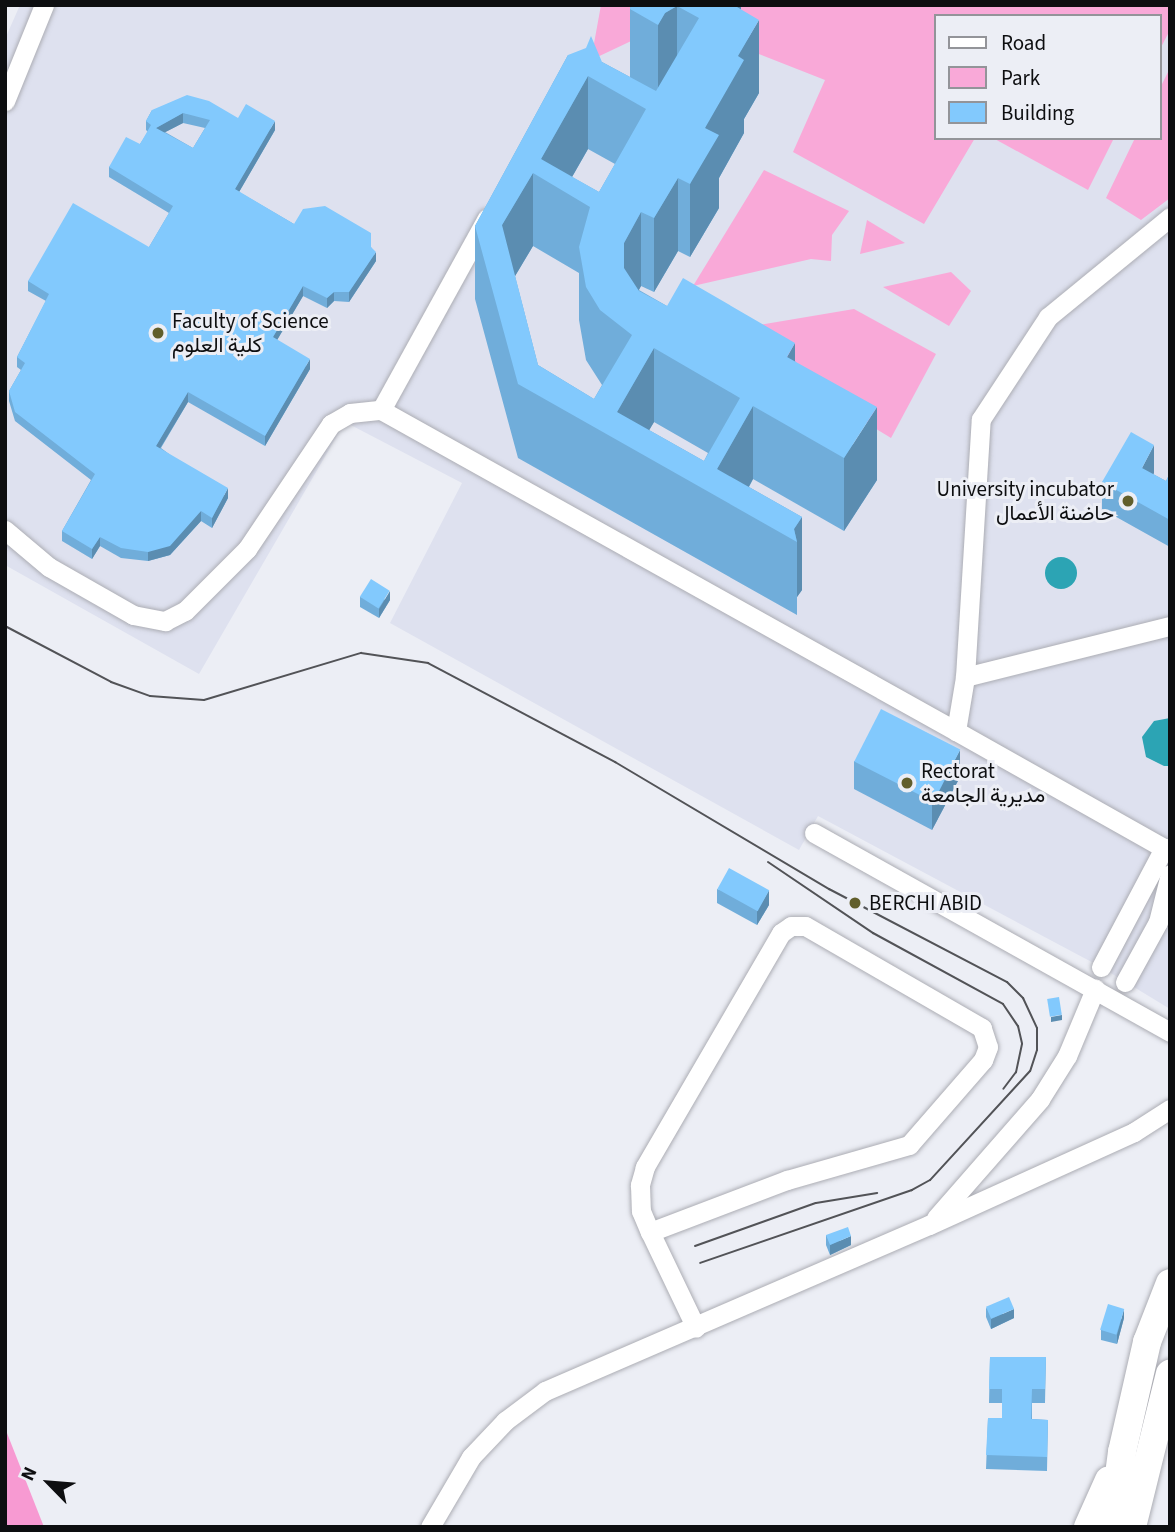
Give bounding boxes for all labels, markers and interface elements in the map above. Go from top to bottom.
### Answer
legend [934,14,1161,140]
text: Road [1001,28,1046,58]
text: Park [1001,63,1040,93]
text: Building [1001,98,1074,128]
place label: Faculty of Science كلية العلوم [172,308,329,358]
marker: Faculty of Science كلية العلوم [150,325,166,341]
place label: University incubator حاضنة الأعمال [937,476,1114,526]
marker: University incubator حاضنة الأعمال [1120,493,1136,509]
place label: Rectorat مديرية الجامعة [921,758,1045,808]
marker: Rectorat مديرية الجامعة [899,775,915,791]
place label: BERCHI ABID [869,890,982,916]
marker: BERCHI ABID [847,895,863,911]
north arrow [14,1448,84,1518]
text: N [15,1462,44,1485]

